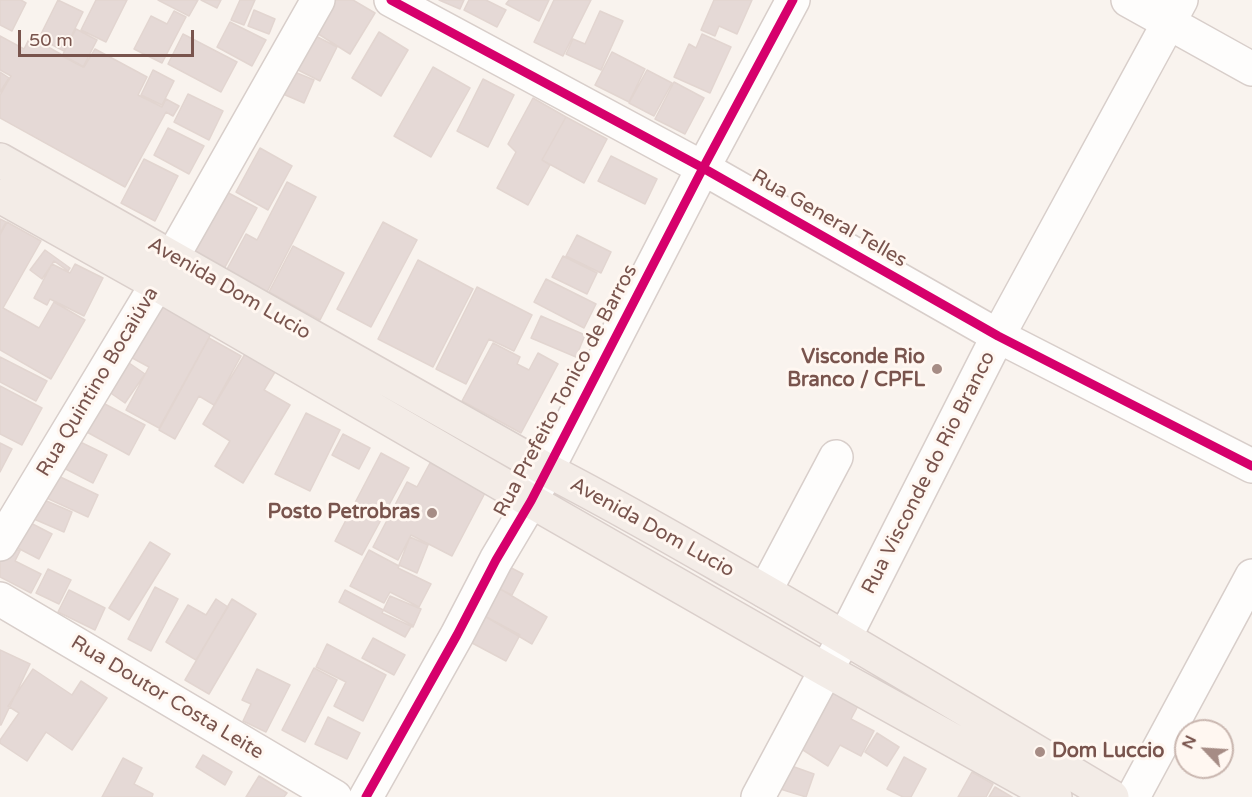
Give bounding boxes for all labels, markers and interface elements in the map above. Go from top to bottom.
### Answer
scale bar [21,18,196,56]
text: 50 m [29,29,73,51]
street label: Rua General Telles [747,165,911,273]
street label: Avenida Dom Lucio [143,233,315,345]
street label: Rua Prefeito Tonico de Barros [489,261,643,521]
street label: Rua Quintino Bocaiúva [32,283,164,481]
place label: Visconde Rio Branco / CPFL [787,346,925,393]
street label: Rua Visconde do Rio Branco [857,348,1001,598]
marker: Visconde Rio Branco / CPFL [930,362,944,376]
street label: Avenida Dom Lucio [566,473,738,583]
place label: Posto Petrobras [268,501,420,525]
marker: Posto Petrobras [425,506,439,520]
street label: Rua Doutor Costa Leite [66,631,268,765]
north arrow [1174,719,1234,779]
text: N [1178,732,1201,752]
place label: Dom Luccio [1052,740,1164,764]
marker: Dom Luccio [1033,745,1047,759]

